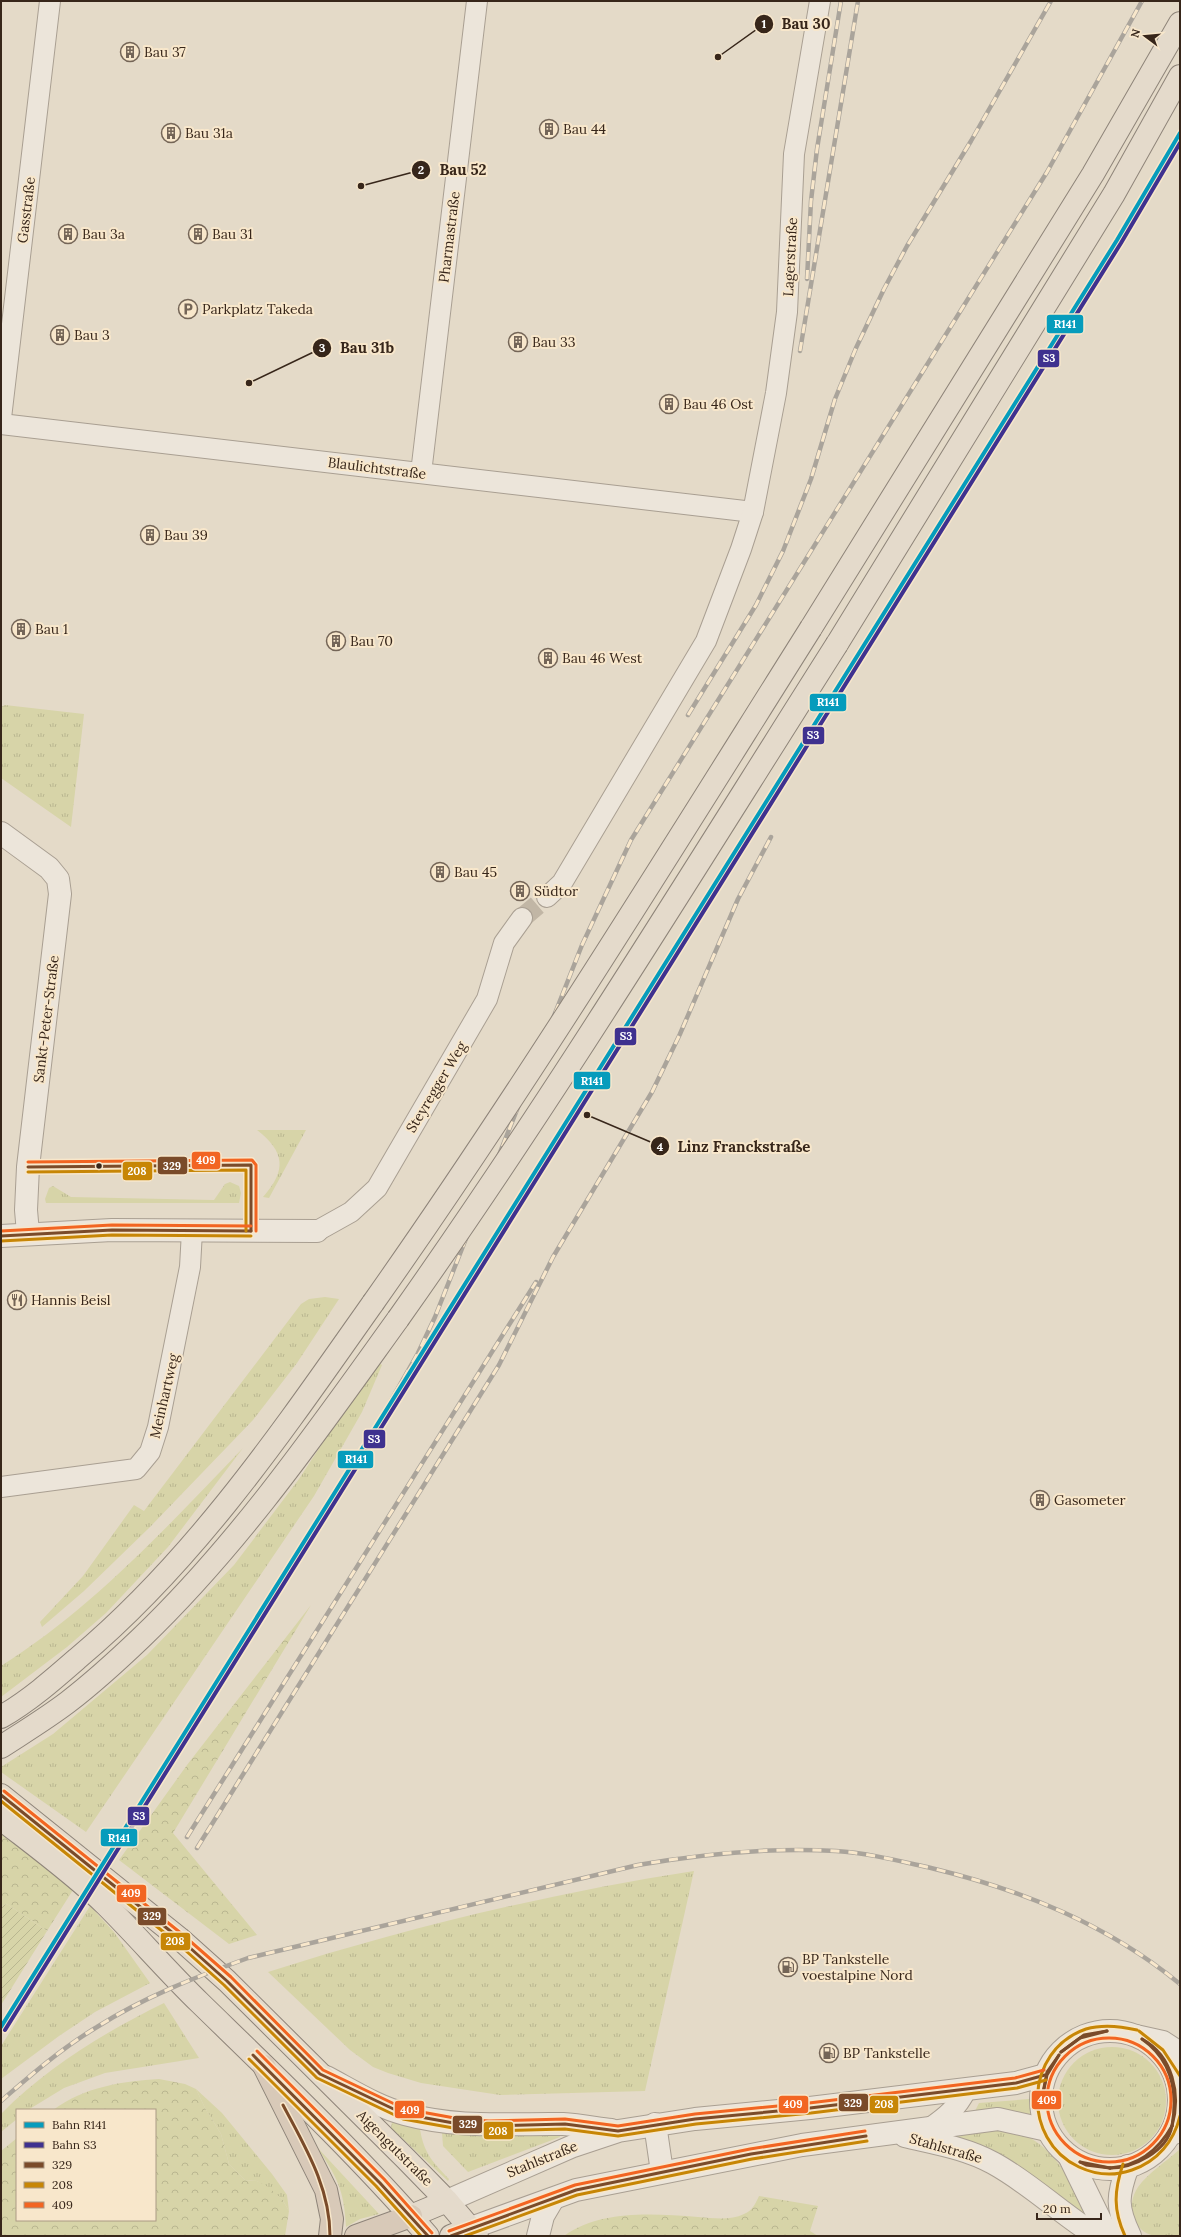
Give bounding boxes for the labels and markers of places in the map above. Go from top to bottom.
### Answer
callout: Bau 30 [754,10,839,37]
building icon: Bau 37 [119,41,141,63]
place label: Bau 37 [144,43,186,61]
building icon: Bau 44 [538,118,560,140]
place label: Bau 44 [563,120,606,138]
building icon: Bau 31a [160,122,182,144]
place label: Bau 31a [185,124,233,142]
callout: Bau 52 [411,156,494,183]
building icon: Bau 3a [57,223,79,245]
building icon: Bau 31 [187,223,209,245]
place label: Bau 3a [82,225,125,243]
place label: Bau 31 [212,225,253,243]
parking icon: Parkplatz Takeda [177,298,199,320]
place label: Parkplatz Takeda [202,300,313,318]
building icon: Bau 3 [49,324,71,346]
place label: Bau 3 [74,326,110,344]
building icon: Bau 33 [507,331,529,353]
place label: Bau 33 [532,333,576,351]
callout: Bau 31b [312,334,402,361]
building icon: Bau 46 Ost [658,393,680,415]
place label: Bau 46 Ost [683,395,754,413]
building icon: Bau 39 [139,524,161,546]
place label: Bau 39 [164,526,208,544]
building icon: Bau 1 [10,618,32,640]
place label: Bau 1 [35,620,68,638]
building icon: Bau 70 [325,630,347,652]
place label: Bau 70 [350,632,393,650]
building icon: Bau 46 West [537,647,559,669]
place label: Bau 46 West [562,649,643,667]
building icon: Bau 45 [429,861,451,883]
place label: Bau 45 [454,863,497,881]
building icon: Südtor [509,880,531,902]
place label: Südtor [534,882,578,900]
callout: Linz Franckstraße [650,1133,819,1160]
unlabelled marker [94,1161,104,1171]
restaurant icon: Hannis Beisl [6,1289,28,1311]
place label: Hannis Beisl [31,1291,111,1309]
building icon: Gasometer [1029,1489,1051,1511]
place label: Gasometer [1054,1491,1126,1509]
place label: BP Tankstelle voestalpine Nord [802,1950,913,1984]
fuel station icon: BP Tankstelle voestalpine Nord [777,1956,799,1978]
fuel station icon: BP Tankstelle [818,2042,840,2064]
place label: BP Tankstelle [843,2044,931,2062]

